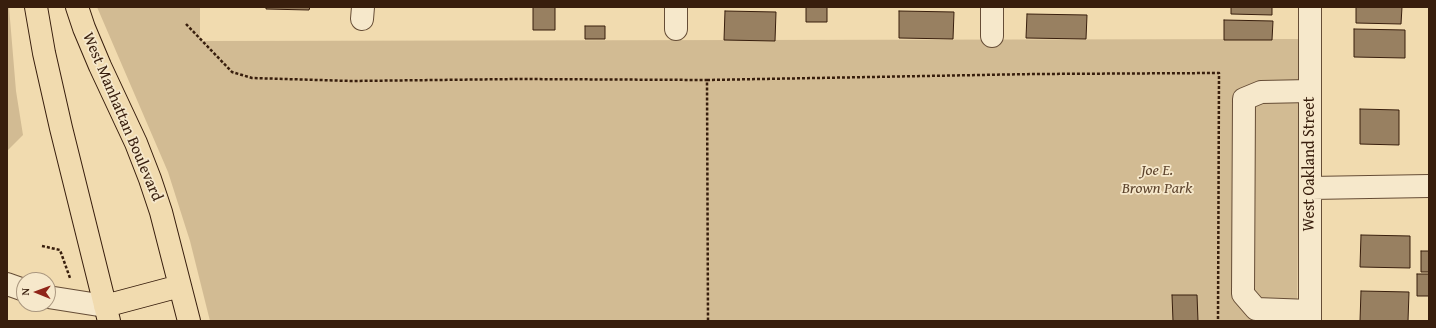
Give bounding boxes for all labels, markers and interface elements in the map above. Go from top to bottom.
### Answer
street label: West Manhattan Boulevard [78,30,166,204]
street label: West Oakland Street [1300,97,1320,231]
park label: Joe E. Brown Park [1122,161,1192,199]
north arrow [16,272,56,312]
text: N [17,288,33,296]

